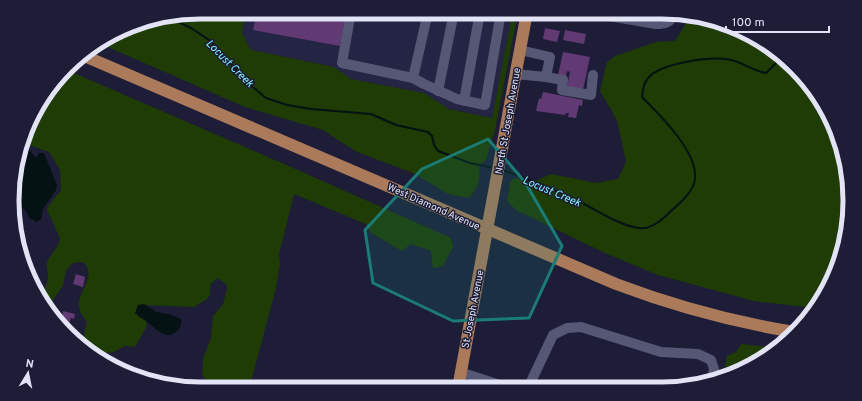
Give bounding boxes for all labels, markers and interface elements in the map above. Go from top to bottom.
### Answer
scale bar [726,8,829,34]
text: 100 m [732,15,765,31]
water label: Locust Creek [202,37,256,91]
street label: North St Joseph Avenue [493,67,524,176]
water label: Locust Creek [520,173,583,211]
street label: West Diamond Avenue [385,181,482,234]
street label: St Joseph Avenue [459,269,487,350]
north arrow [8,353,48,393]
text: N [24,357,35,372]

